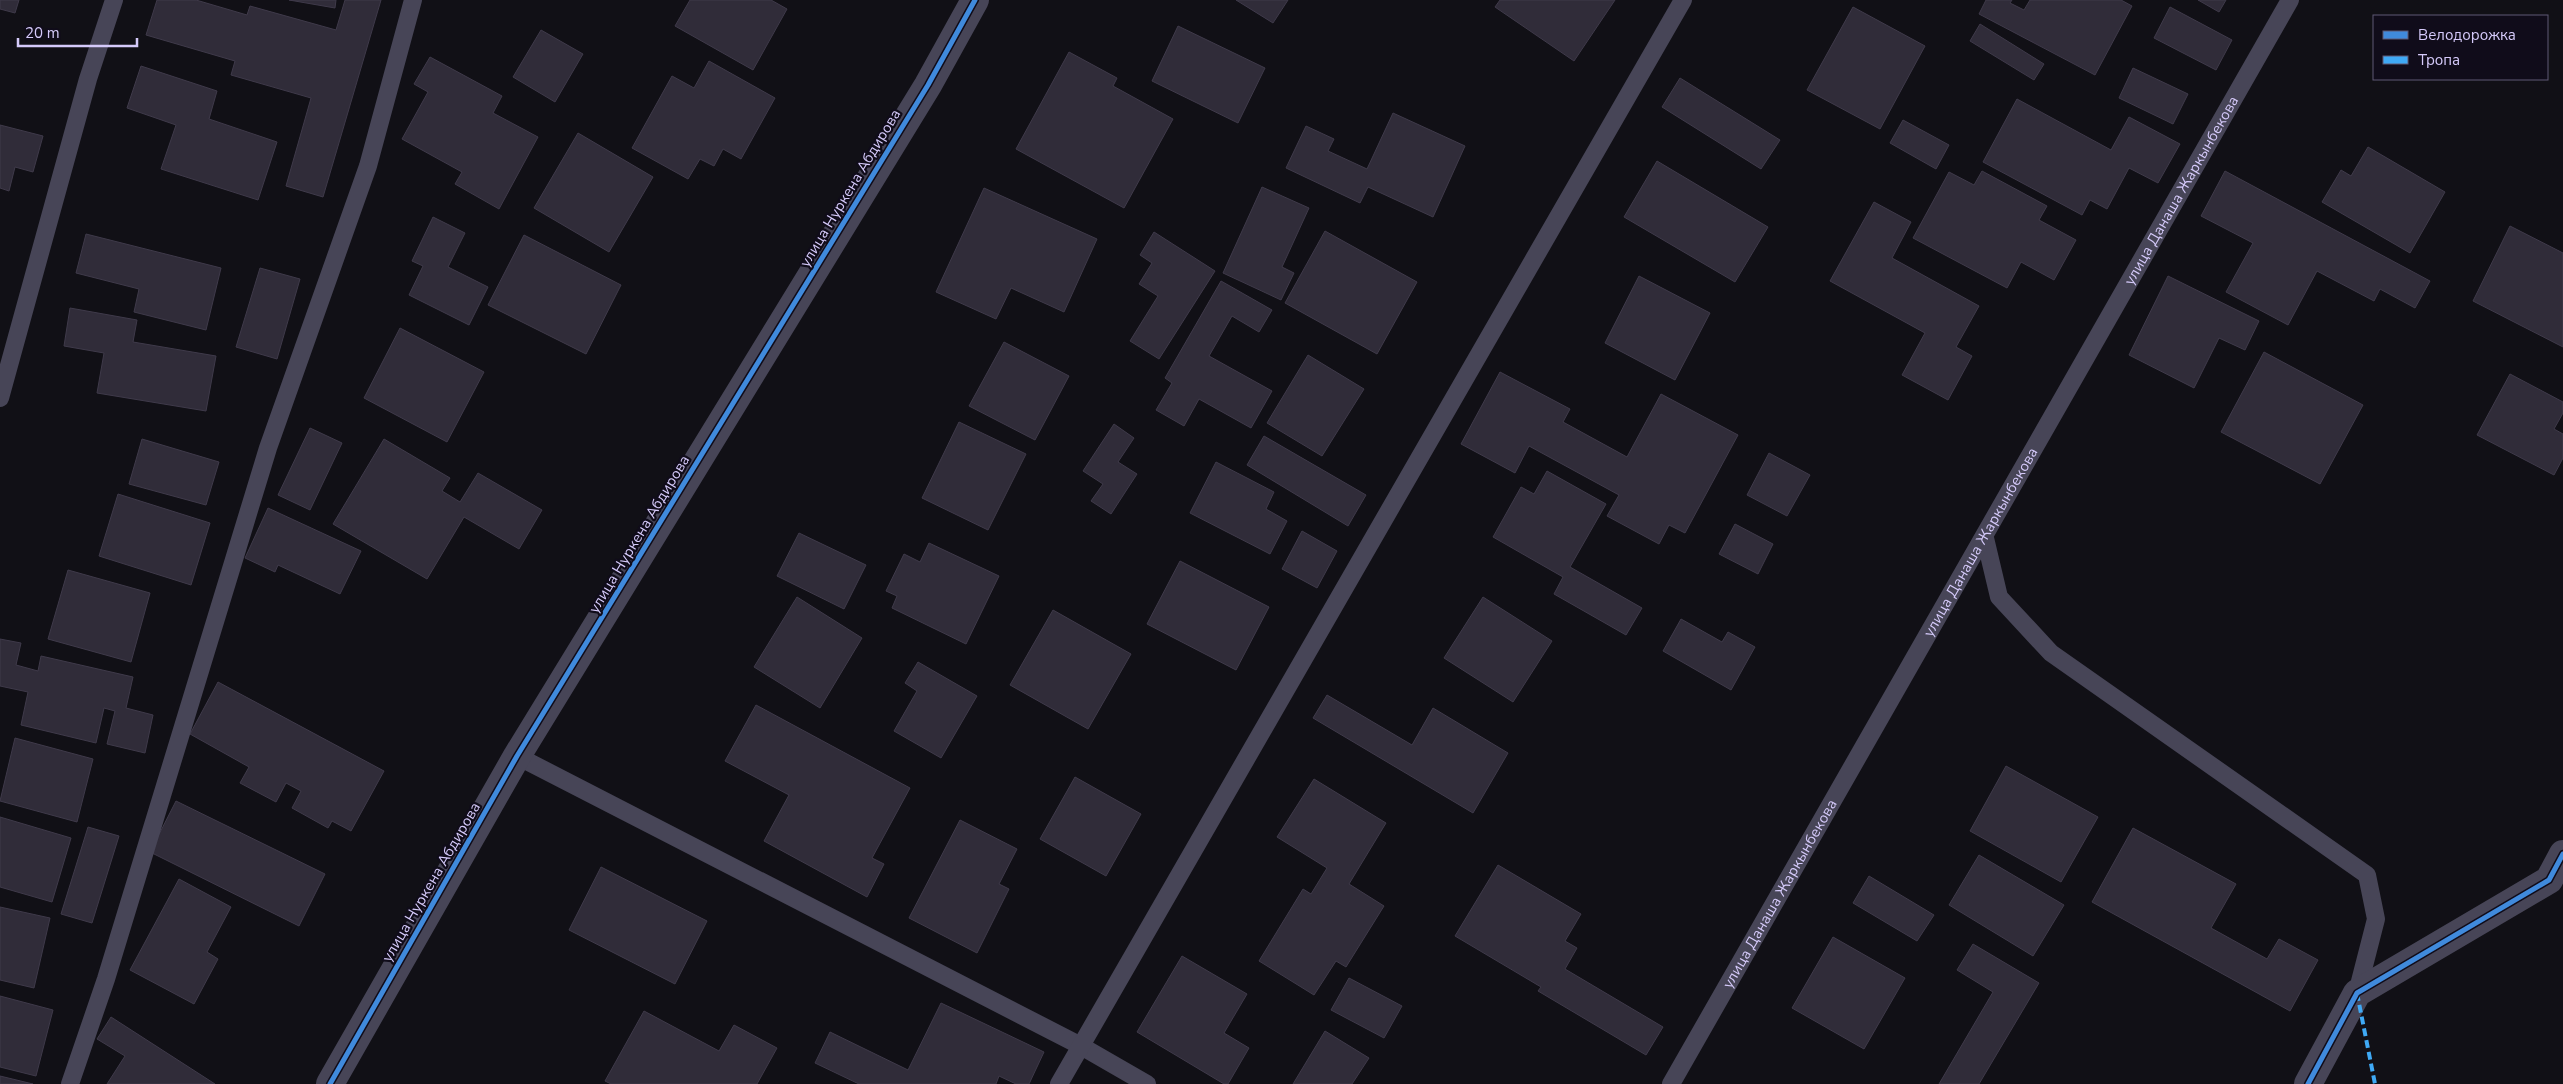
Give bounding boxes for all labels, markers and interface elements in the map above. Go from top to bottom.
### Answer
scale bar [18,15,136,47]
legend [2373,15,2548,80]
text: 20 m [25,23,60,43]
text: Велодорожка [2418,25,2516,45]
text: Тропа [2418,50,2460,70]
street label: улица Данаша Жаркынбекова [2119,92,2243,289]
street label: улица Нуркена Абдирова [795,105,905,271]
street label: улица Данаша Жаркынбекова [1918,444,2042,640]
street label: улица Нуркена Абдирова [584,451,694,617]
street label: улица Данаша Жаркынбекова [1718,796,1842,992]
street label: улица Нуркена Абдирова [377,799,485,965]

